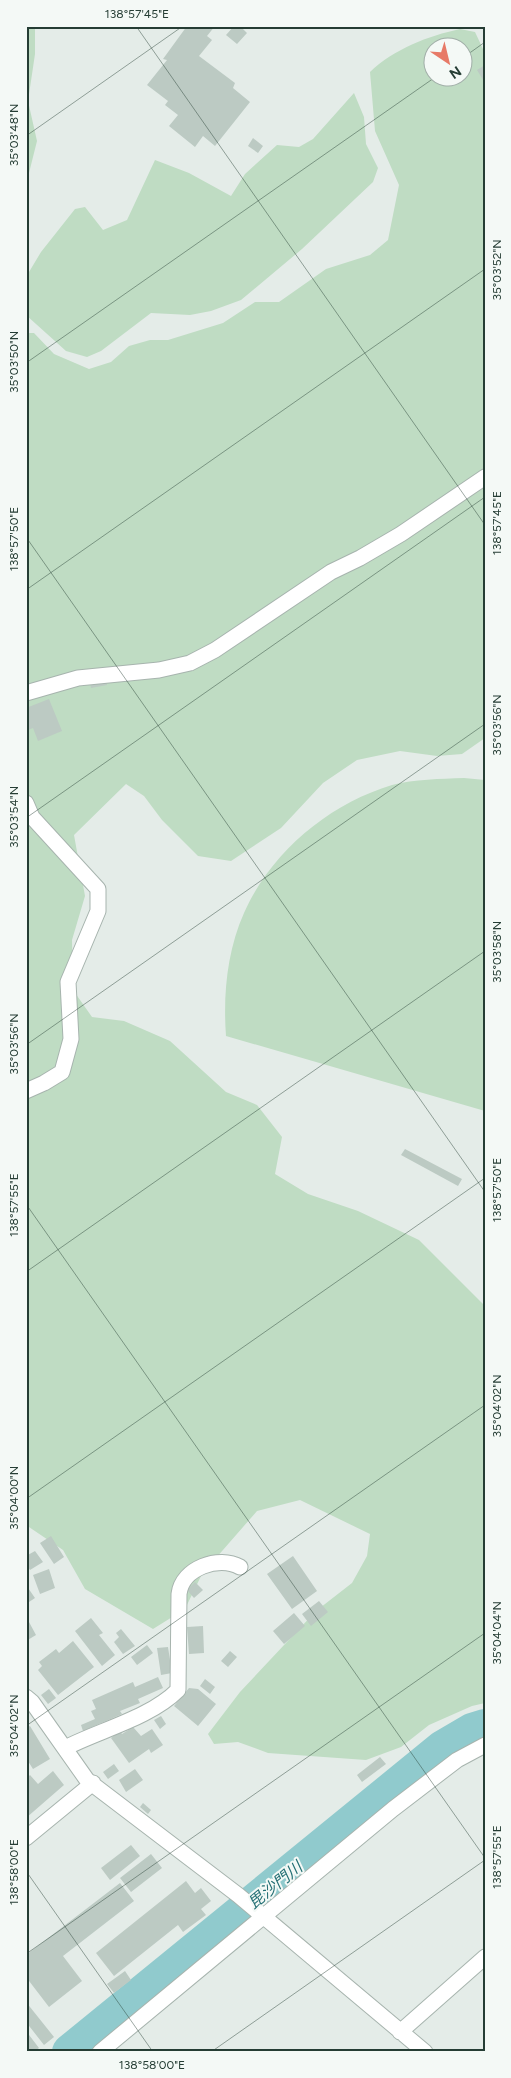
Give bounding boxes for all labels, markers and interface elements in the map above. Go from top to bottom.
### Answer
text: 138°57'45"E [105,7,169,21]
north arrow [424,38,474,88]
text: N [446,62,464,82]
text: 35°03'48"N [7,104,21,166]
text: 35°03'52"N [490,239,504,301]
text: 35°03'50"N [7,331,21,393]
text: 138°57'45"E [490,491,504,555]
text: 138°57'50"E [7,507,21,571]
text: 35°03'56"N [490,694,504,756]
text: 35°03'54"N [7,786,21,848]
text: 35°03'58"N [490,921,504,983]
text: 35°03'56"N [7,1013,21,1075]
text: 138°57'50"E [490,1158,504,1222]
text: 138°57'55"E [7,1173,21,1237]
text: 35°04'02"N [490,1375,504,1437]
text: 35°04'00"N [7,1466,21,1530]
text: 35°04'04"N [490,1601,504,1665]
text: 35°04'02"N [7,1695,21,1757]
text: 138°57'55"E [490,1825,504,1889]
text: 138°58'00"E [7,1839,21,1905]
water label: 毘沙門川 [244,1856,307,1913]
text: 138°58'00"E [119,2058,185,2072]

